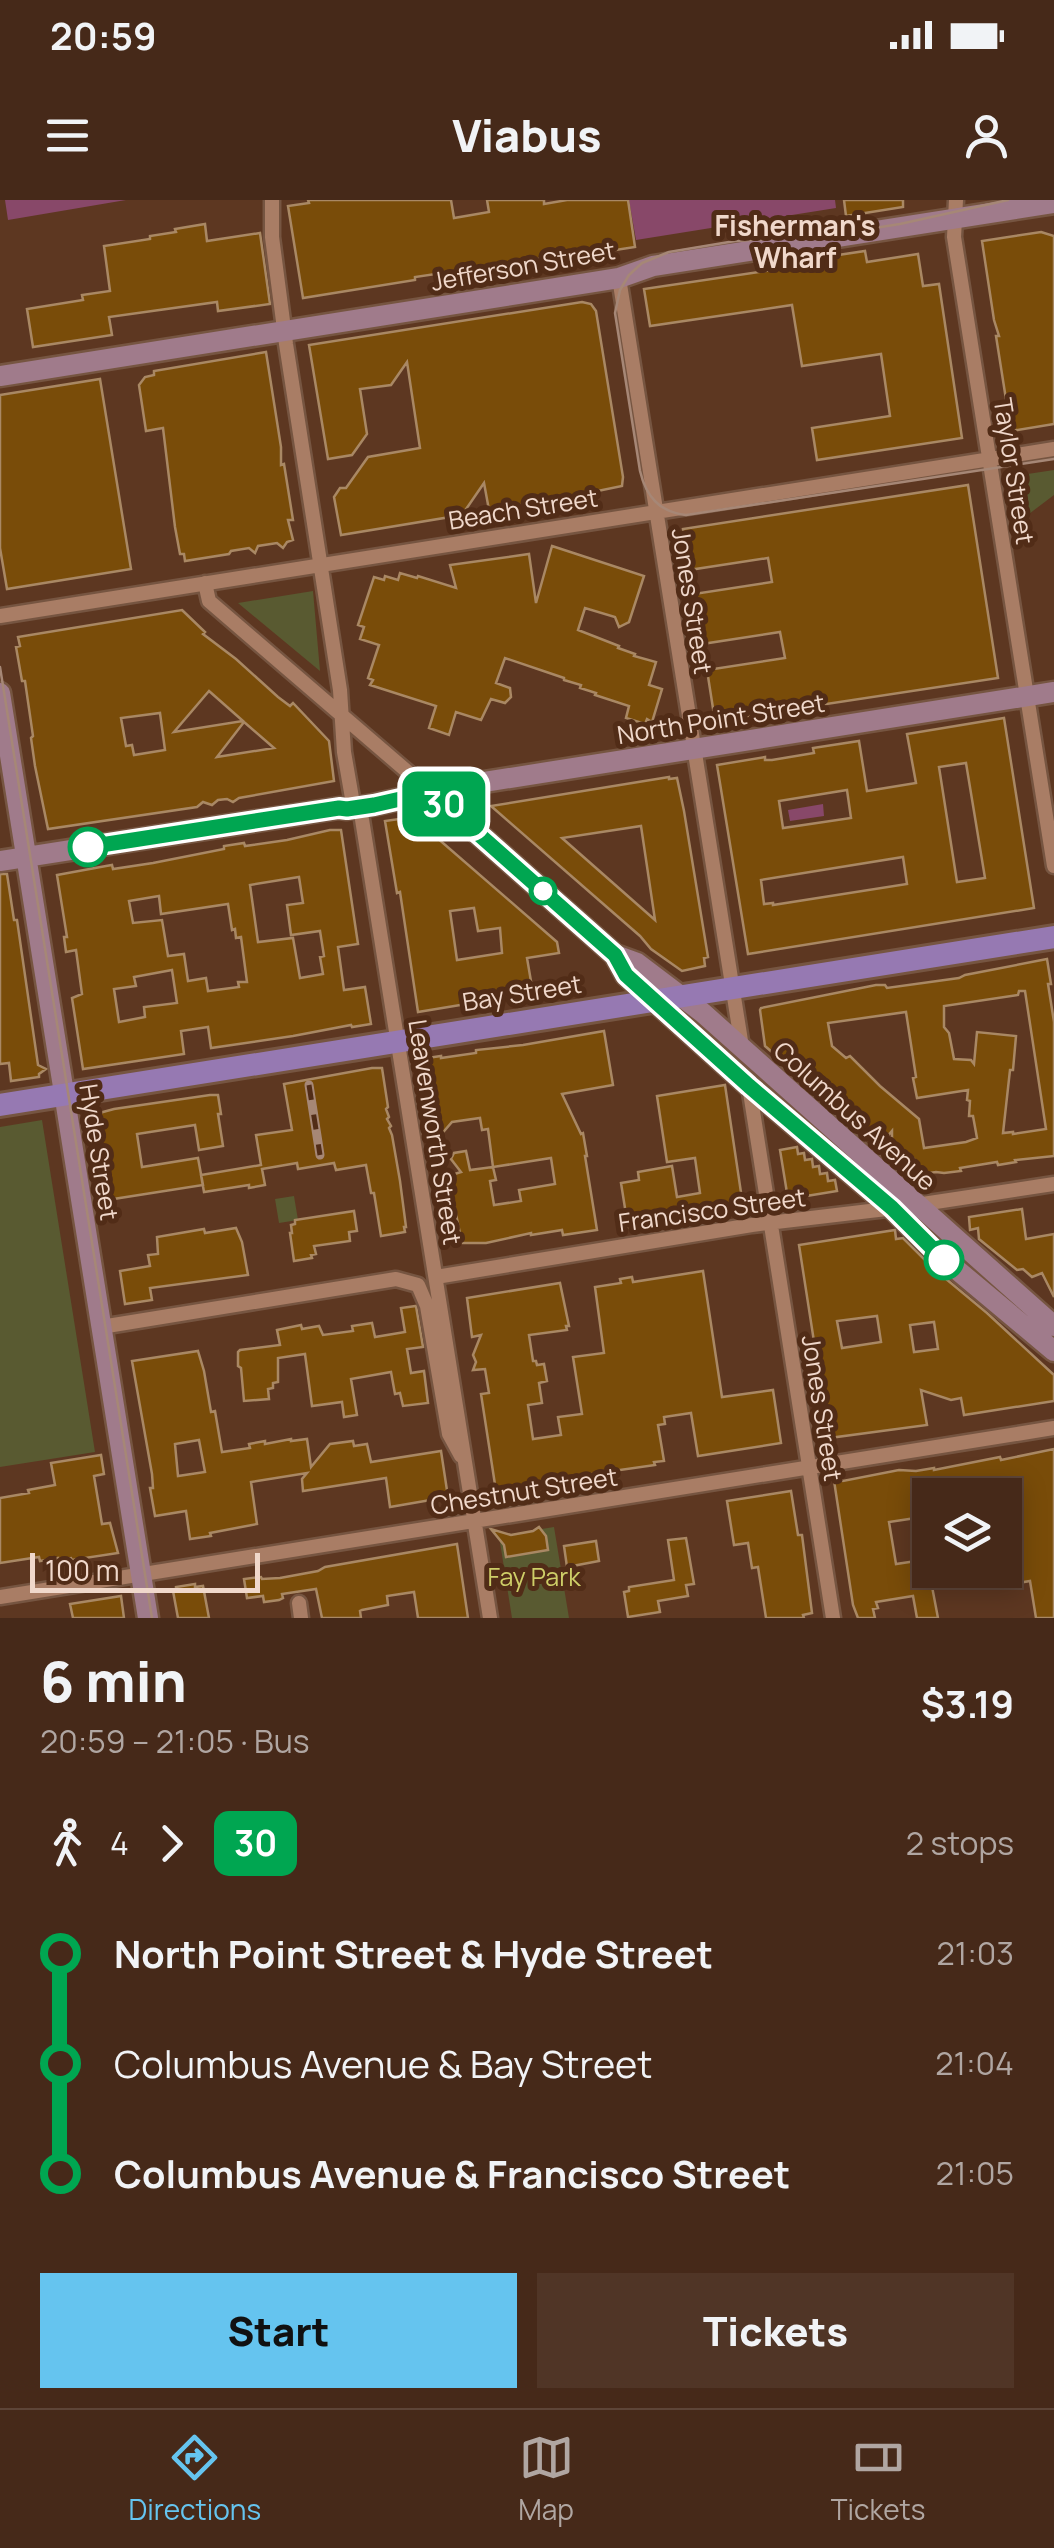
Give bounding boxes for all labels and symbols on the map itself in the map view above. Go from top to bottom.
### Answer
district label: Fisherman's Wharf [714,206,876,276]
street label: Jefferson Street [428,232,618,299]
street label: Taylor Street [986,395,1043,547]
street label: Beach Street [446,479,600,538]
street label: Jones Street [664,525,721,676]
street label: North Point Street [615,685,827,752]
line badge: 30 [399,772,489,836]
unlabelled marker [69,828,107,866]
unlabelled marker [530,878,556,904]
street label: Bay Street [460,966,584,1019]
street label: Leavenworth Street [400,1017,471,1247]
street label: Columbus Avenue [766,1033,944,1198]
street label: Hyde Street [71,1081,128,1223]
street label: Francisco Street [616,1179,808,1240]
unlabelled marker [925,1241,963,1279]
street label: Jones Street [794,1332,851,1483]
street label: Chestnut Street [428,1458,620,1523]
scale bar [30,1548,260,1592]
park label: Fay Park [487,1559,581,1594]

